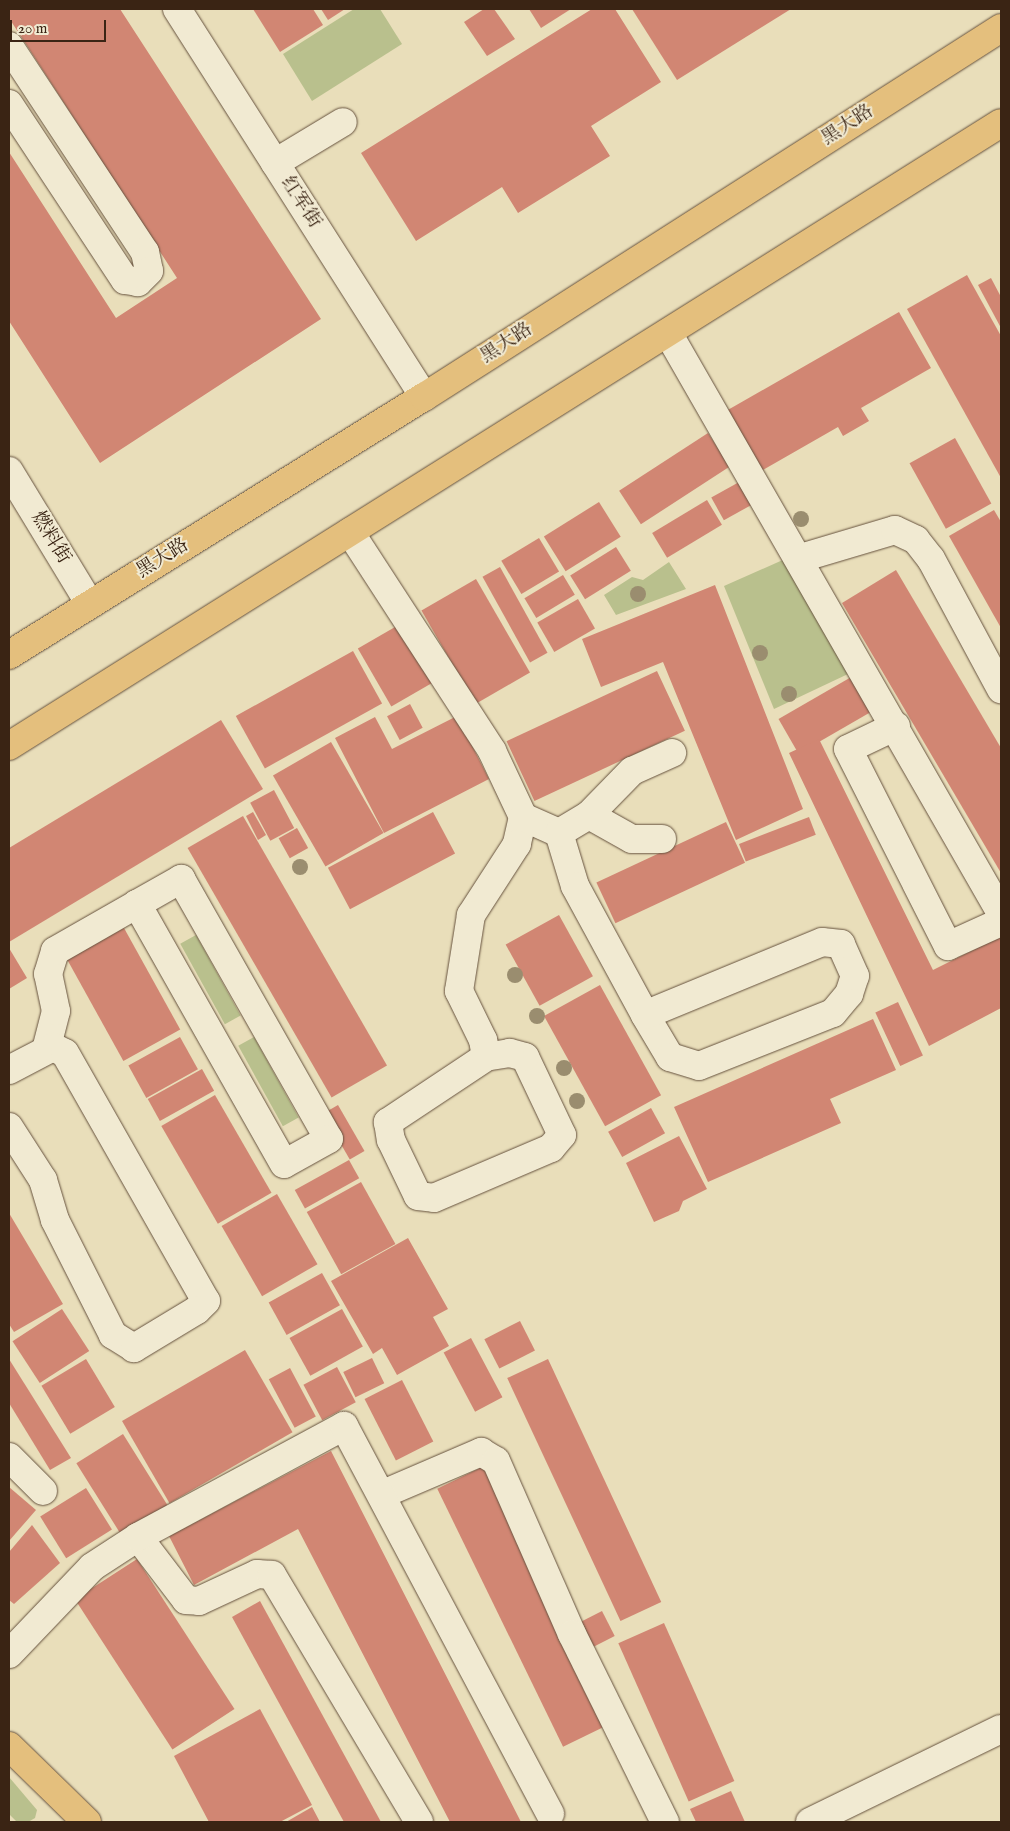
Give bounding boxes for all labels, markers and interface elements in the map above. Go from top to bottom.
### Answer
scale bar [12,10,109,42]
text: 20 m [18,19,47,38]
street label: 黑大路 [818,101,878,151]
street label: 红军街 [275,173,325,233]
street label: 黑大路 [477,319,537,369]
street label: 燃料街 [26,508,74,568]
street label: 黑大路 [133,534,193,584]

